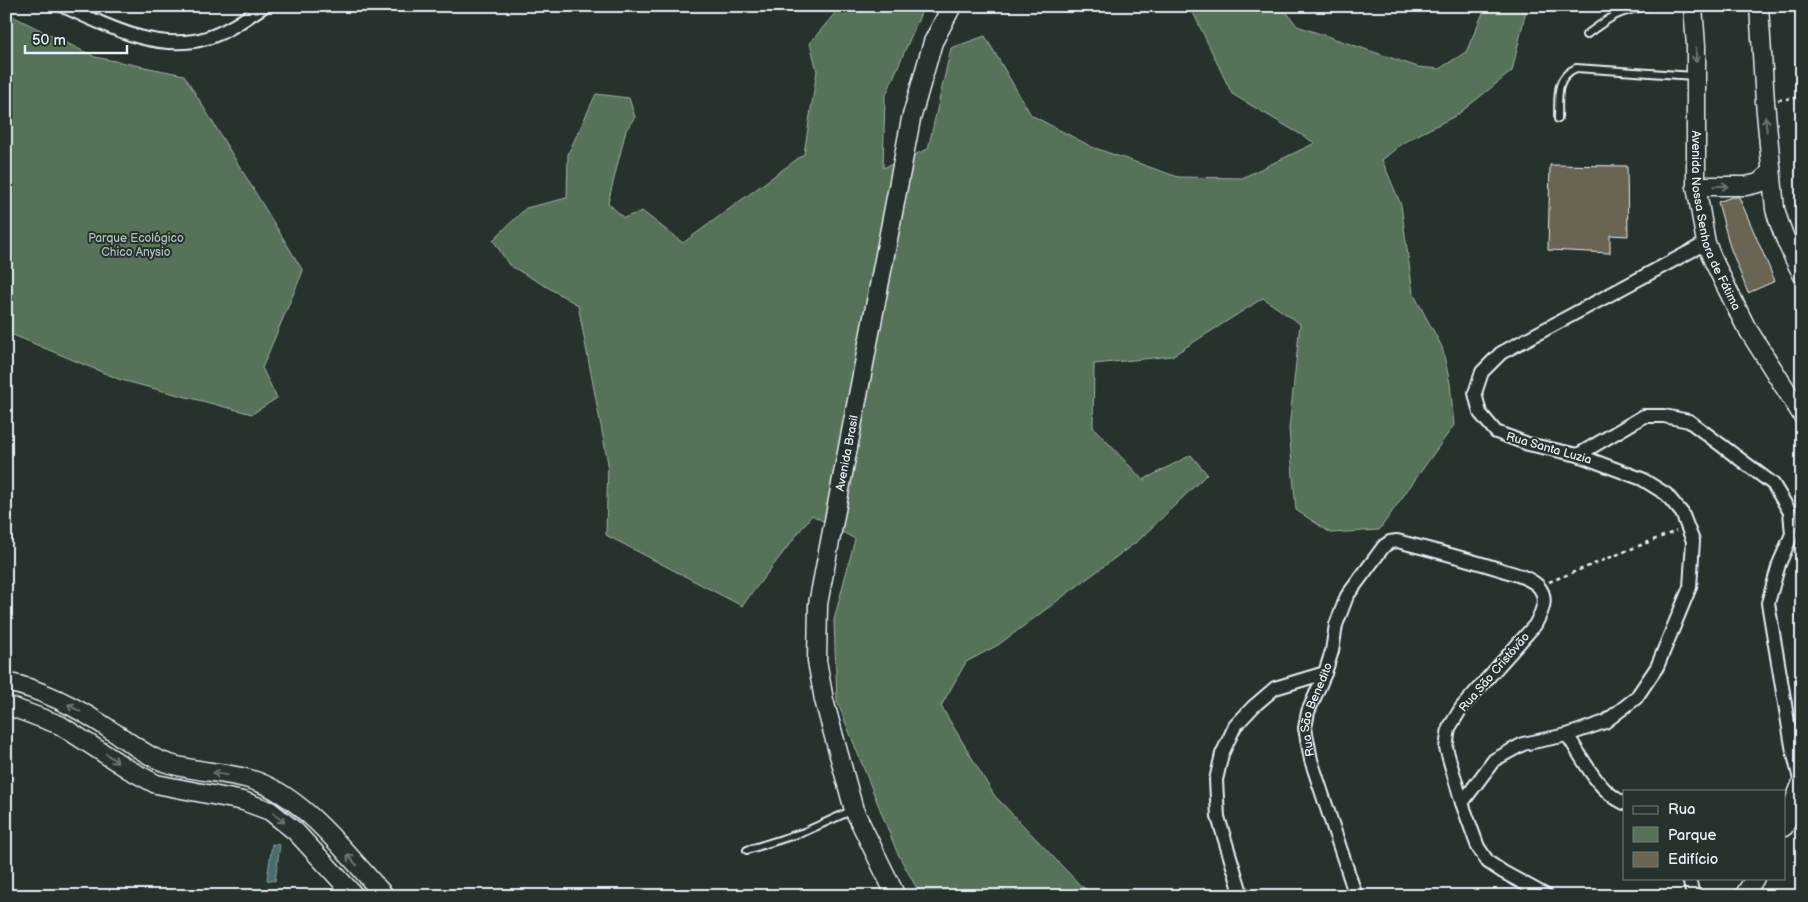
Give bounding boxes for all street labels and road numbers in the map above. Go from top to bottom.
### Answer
street label: Avenida Nossa Senhora de Fátima [1688,130,1744,313]
street label: Avenida Brasil [833,414,862,492]
street label: Rua Santa Luzia [1504,429,1593,468]
street label: Rua São Cristóvão [1456,629,1533,715]
street label: Rua São Benedito [1298,661,1336,758]

